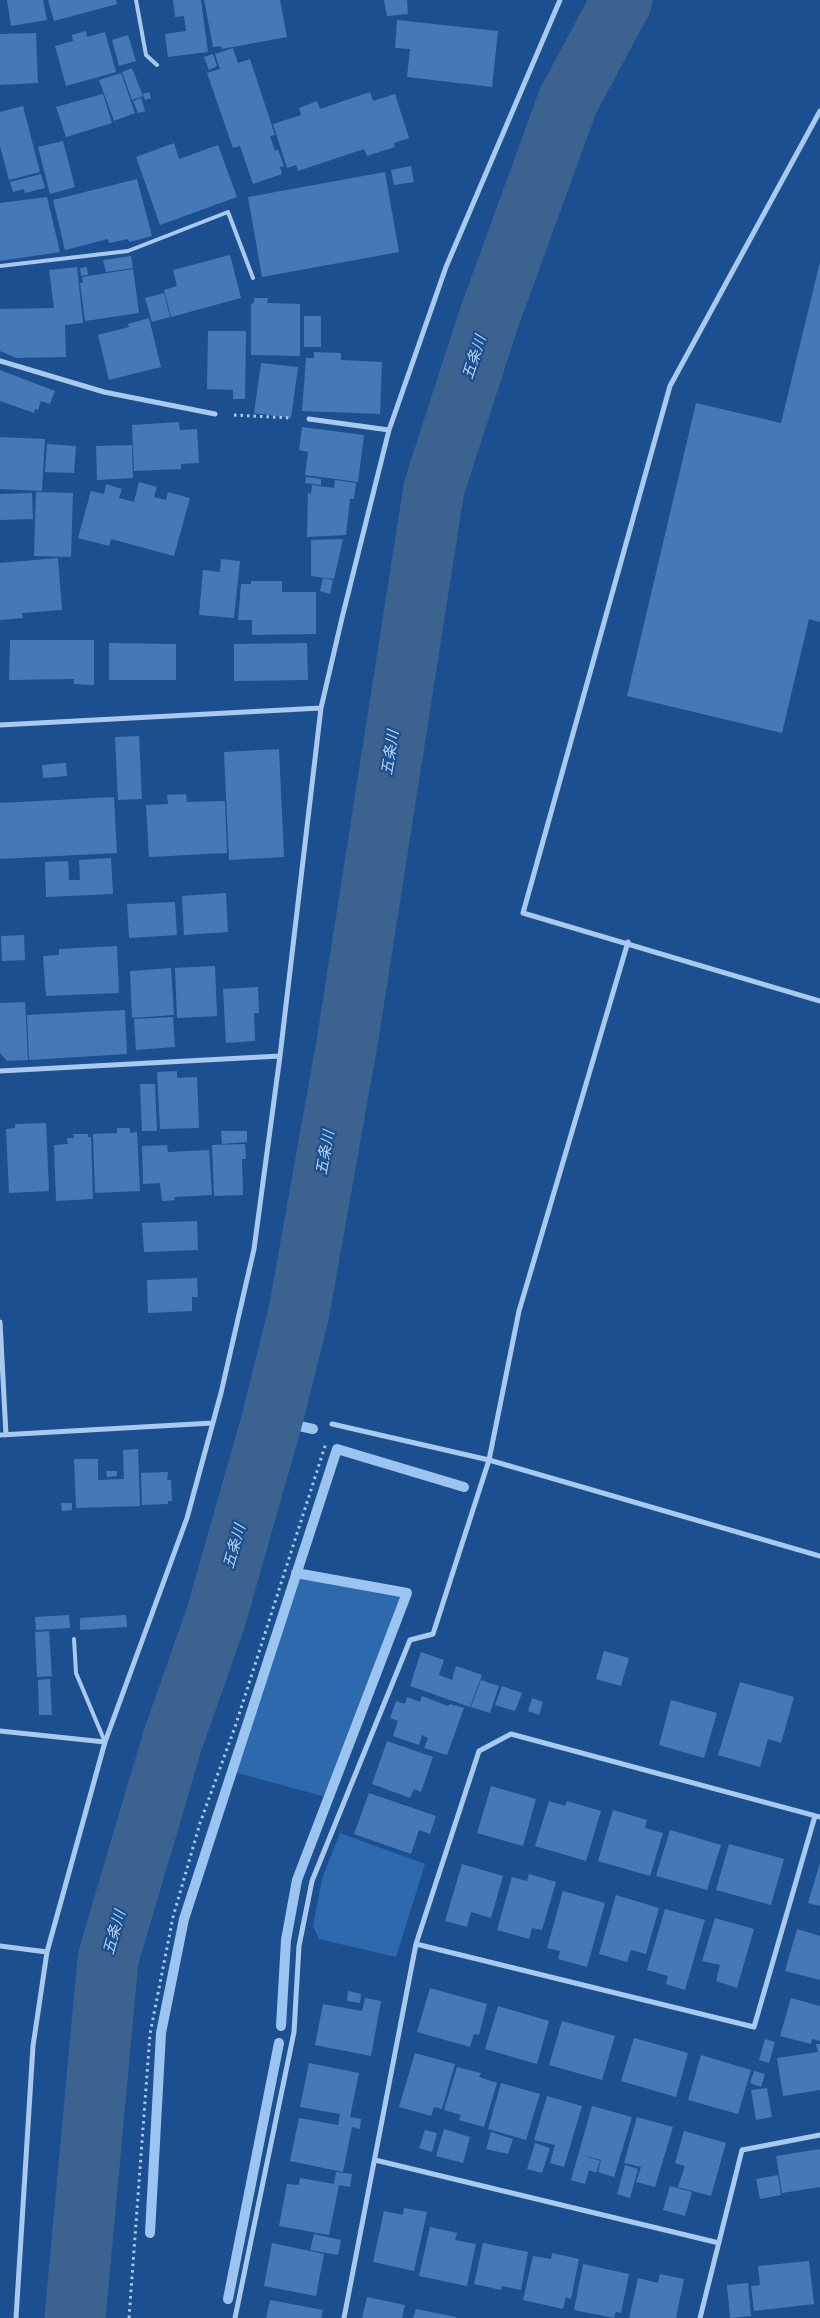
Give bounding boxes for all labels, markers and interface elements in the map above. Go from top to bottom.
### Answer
water label: 五条川 [460,334,492,382]
water label: 五条川 [380,729,404,777]
water label: 五条川 [314,1129,340,1177]
water label: 五条川 [221,1523,251,1571]
water label: 五条川 [101,1909,131,1957]

